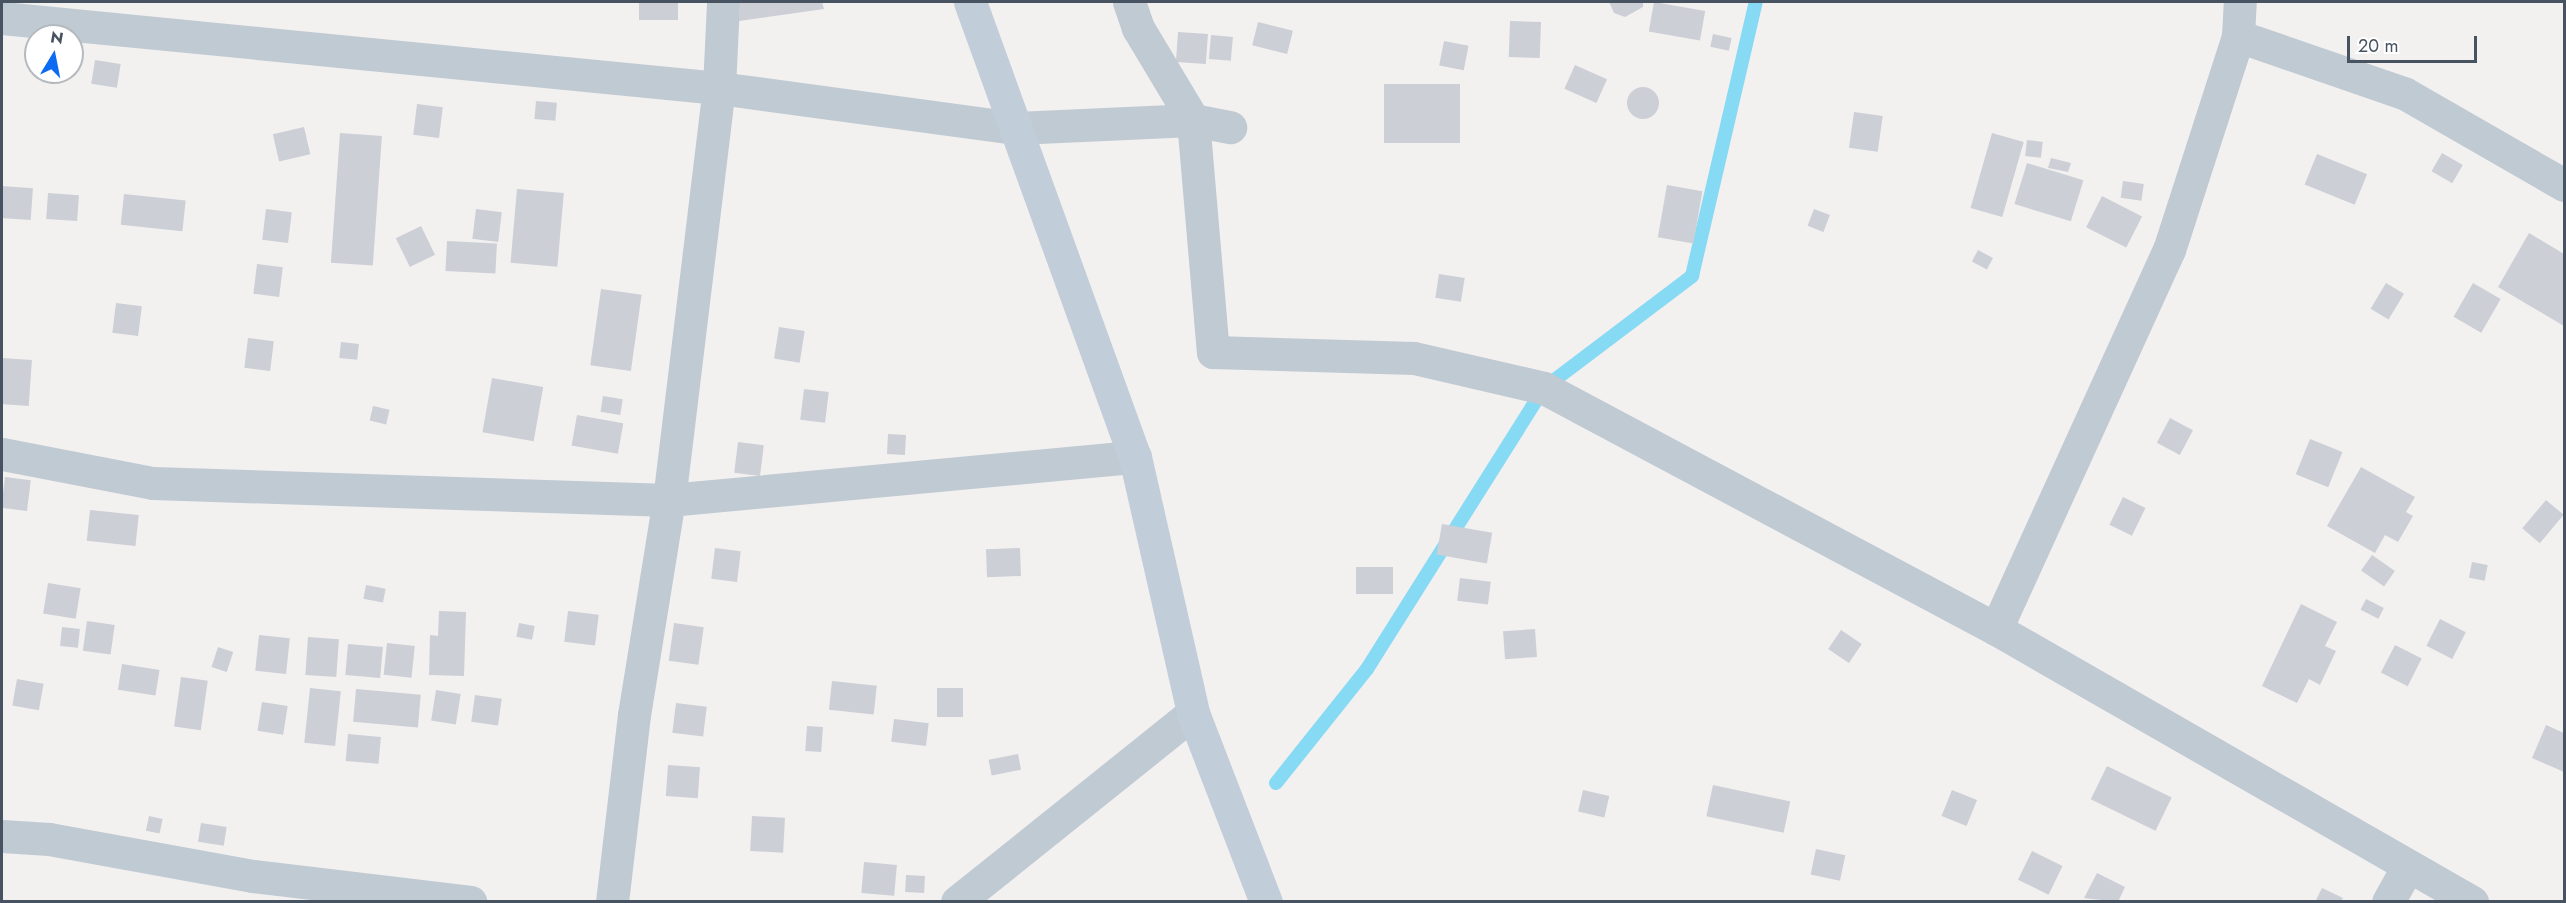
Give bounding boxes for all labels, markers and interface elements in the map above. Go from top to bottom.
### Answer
north arrow [24,24,84,84]
scale bar [2350,24,2480,62]
text: N [49,25,65,50]
text: 20 m [2358,33,2398,59]

